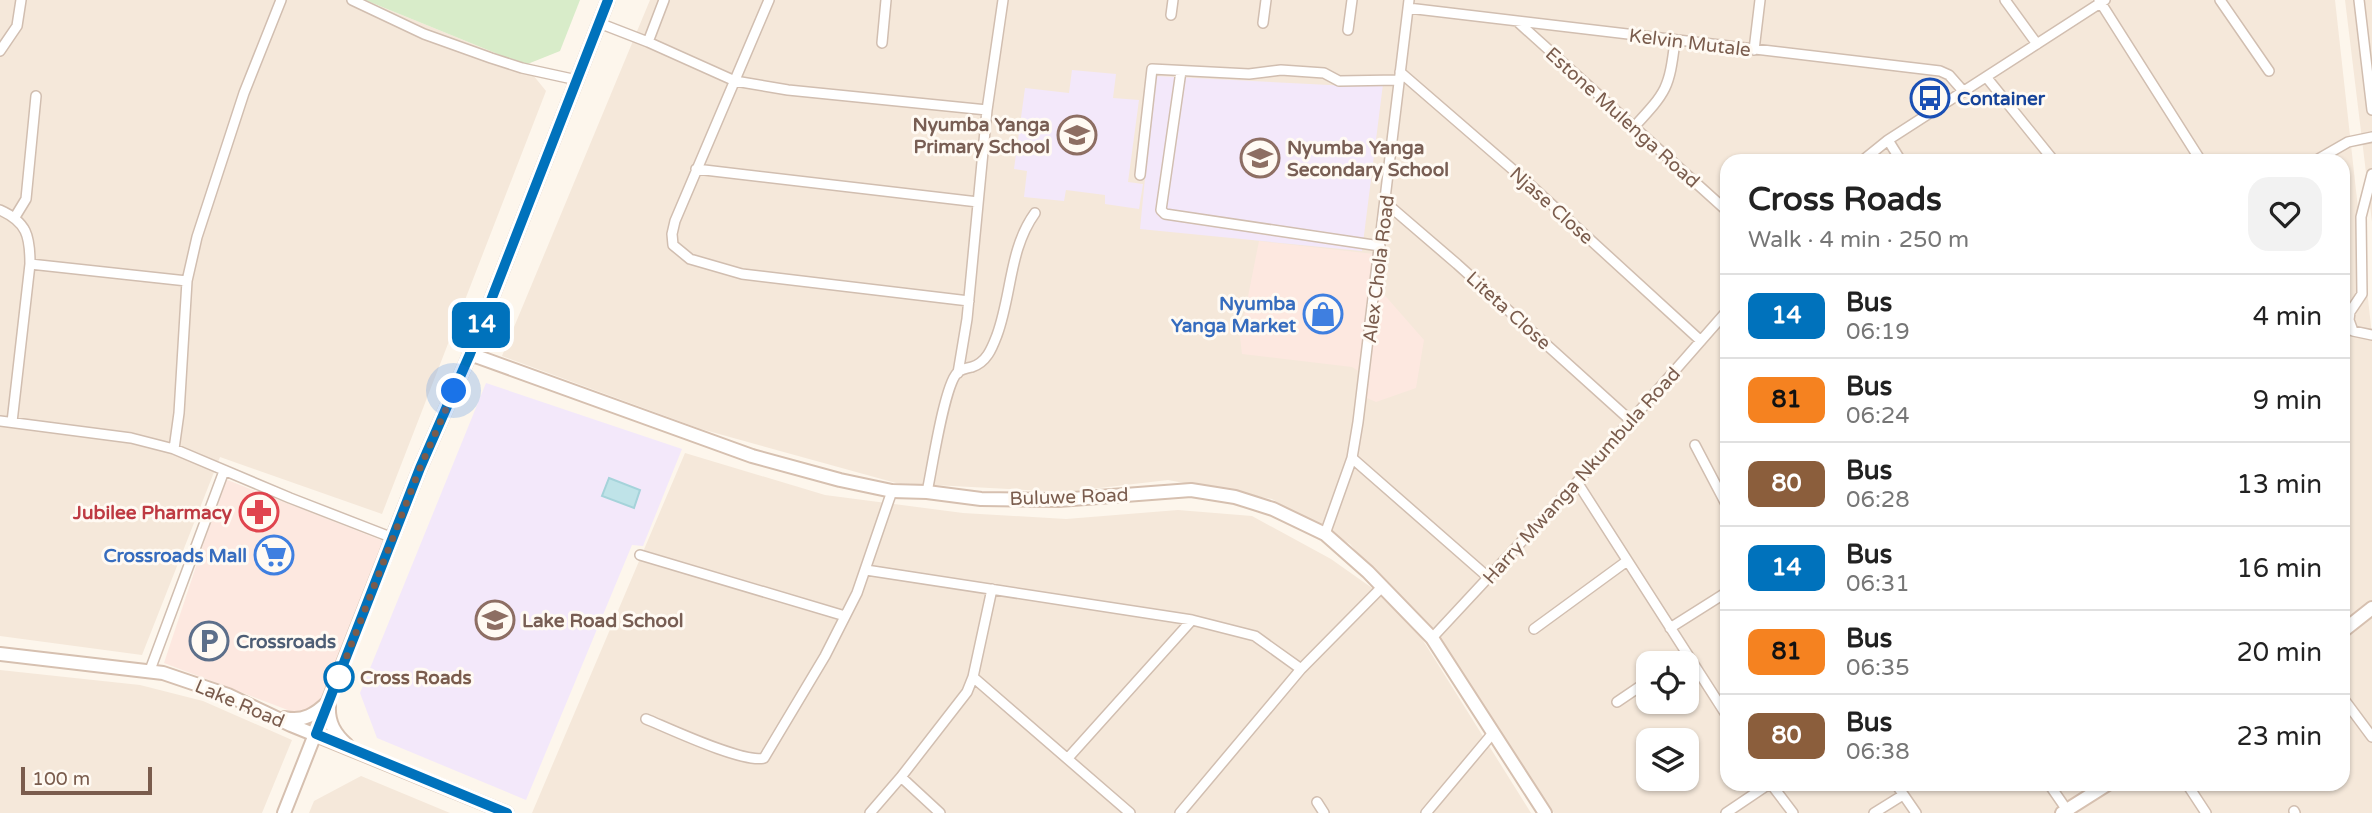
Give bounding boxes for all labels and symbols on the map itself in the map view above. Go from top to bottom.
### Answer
street label: Kelvin Mutale [1628,25,1752,61]
street label: Estone Mulenga Road [1541,43,1704,193]
bus stop icon: Container [1909,77,1951,119]
place label: Container [1957,88,2046,110]
place label: Nyumba Yanga Primary School [913,114,1050,159]
school or university icon: Nyumba Yanga Primary School [1056,114,1098,156]
school or university icon: Nyumba Yanga Secondary School [1239,137,1281,179]
place label: Nyumba Yanga Secondary School [1287,137,1449,182]
street label: Njase Close [1505,163,1598,249]
street label: Alex Chola Road [1359,194,1399,344]
street label: Liteta Close [1462,267,1555,354]
place label: Nyumba Yanga Market [1171,293,1297,338]
shop icon: Nyumba Yanga Market [1302,293,1344,335]
line badge: 14 [449,302,512,348]
street label: Harry Mwanga Nkumbula Road [1479,363,1685,588]
your location [436,373,471,408]
street label: Buluwe Road [1009,484,1129,510]
pharmacy icon: Jubilee Pharmacy [238,491,280,533]
place label: Jubilee Pharmacy [72,502,233,525]
supermarket icon: Crossroads Mall [253,534,295,576]
place label: Crossroads Mall [103,545,247,567]
school or university icon: Lake Road School [474,599,516,641]
place label: Lake Road School [522,610,683,632]
parking icon: Crossroads [188,620,230,662]
place label: Crossroads [236,631,336,653]
marker: Cross Roads [324,662,354,692]
place label: Cross Roads [360,667,472,689]
street label: Lake Road [191,675,288,733]
scale bar [21,764,152,796]

